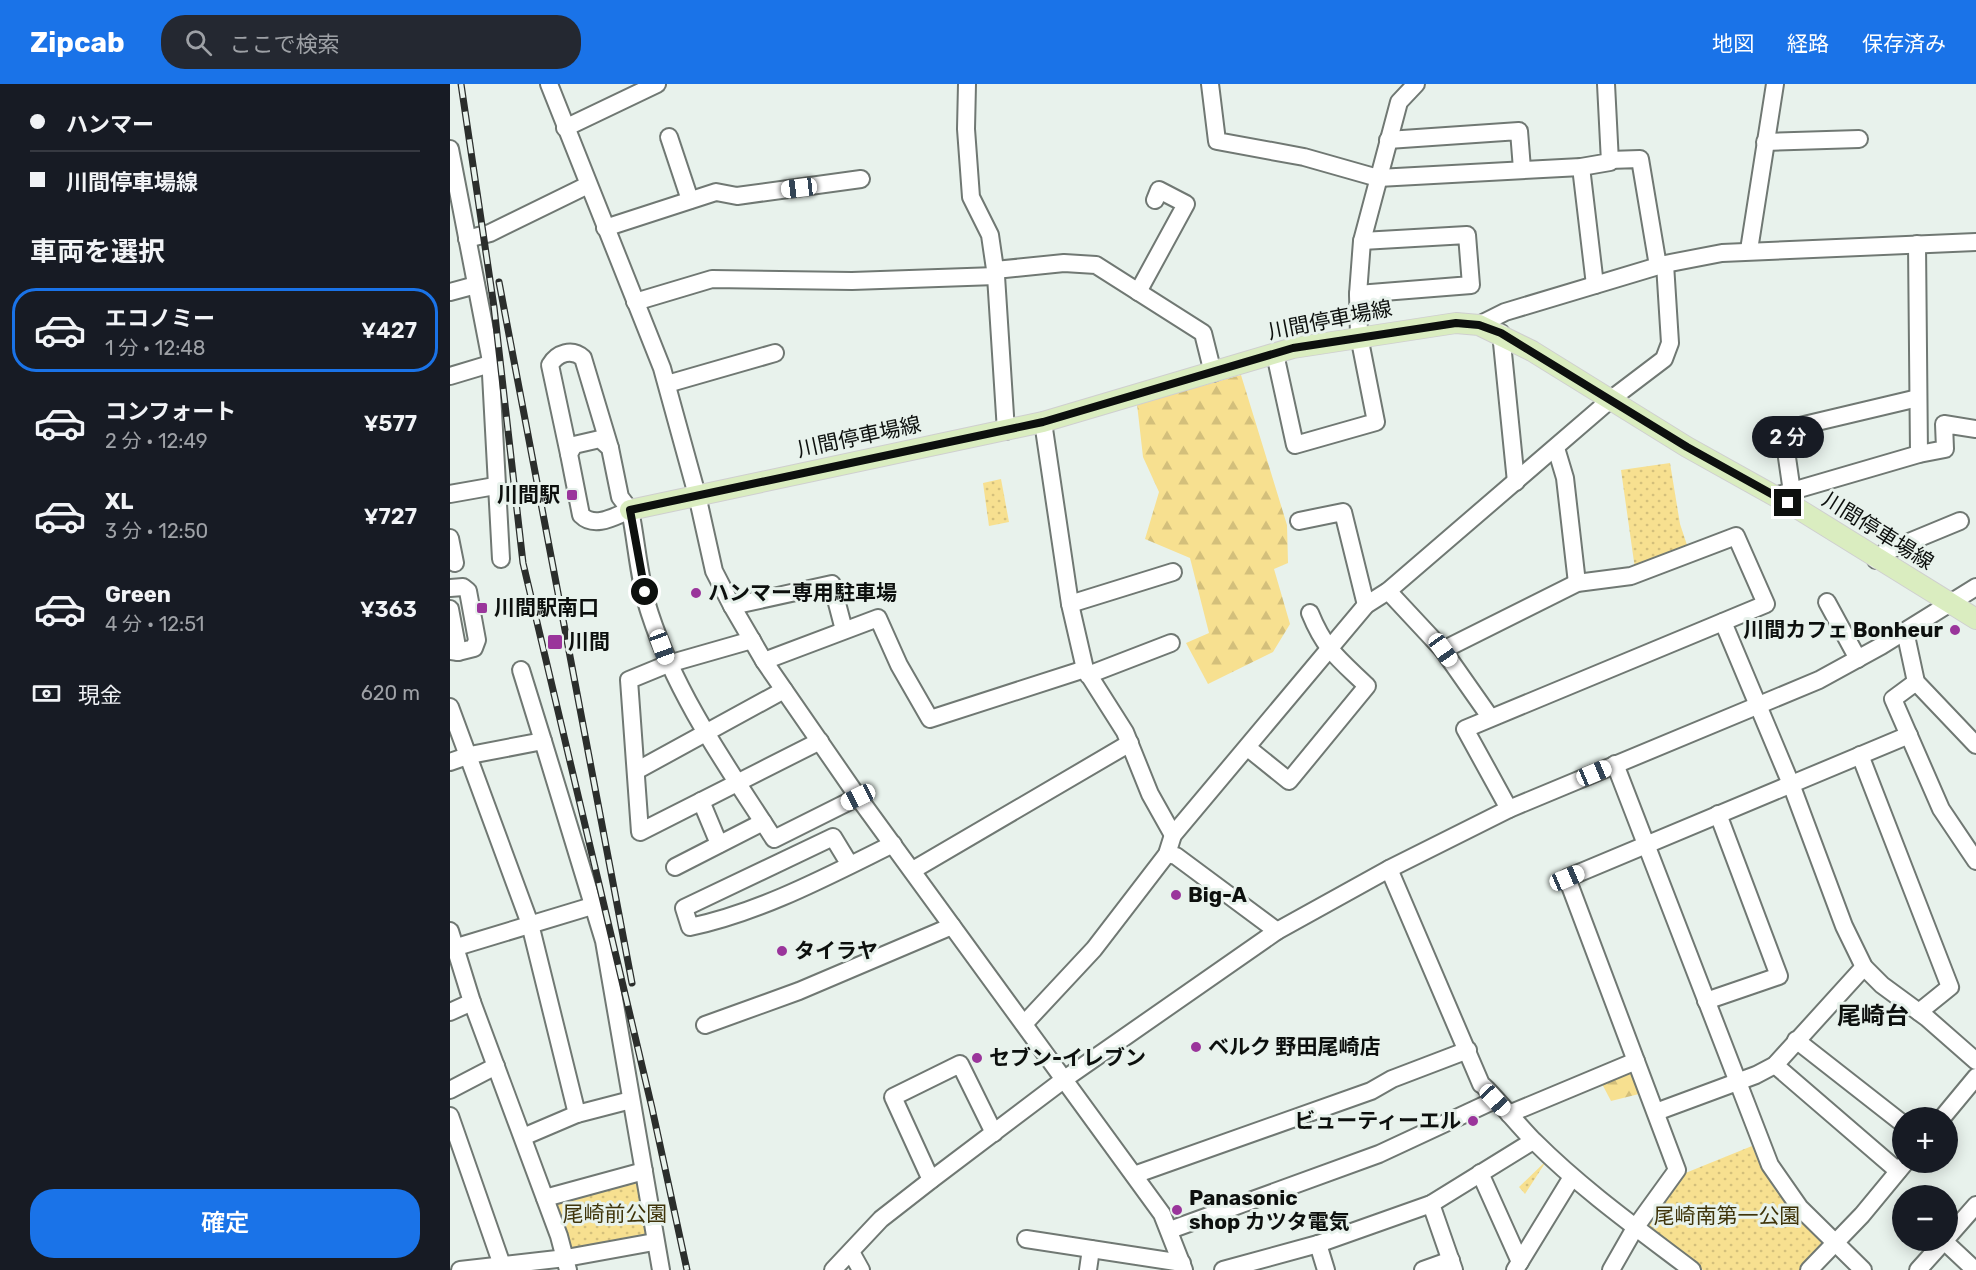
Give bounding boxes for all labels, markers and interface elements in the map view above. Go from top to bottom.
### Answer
search box [161,15,581,69]
text: Zipcab [30,26,125,59]
icon: search [182,26,215,59]
text: ここで検索 [230,31,340,58]
text: 地図 [1712,31,1754,56]
text: 経路 [1787,31,1829,56]
text: 保存済み [1862,31,1946,56]
text: ハンマー [66,111,154,138]
text: 川間停車場線 [66,169,198,196]
car [780,177,818,199]
text: 車両を選択 [30,236,165,268]
street label: 川間停車場線 [1266,295,1394,344]
icon: car [33,303,87,357]
text: エコノミー [105,305,215,332]
text: ¥427 [361,317,417,344]
text: 1 分 · 12:48 [105,336,205,360]
icon: car [33,396,87,450]
text: コンフォート [105,398,236,425]
text: ¥577 [364,410,417,437]
street label: 川間停車場線 [795,411,923,462]
callout: 2 分 [1752,416,1824,458]
text: 2 分 [1769,425,1807,449]
text: 2 分 · 12:49 [105,429,208,453]
place label: 川間駅 [497,482,560,507]
street label: 川間停車場線 [1818,487,1938,575]
text: XL [105,488,133,515]
marker: 川間駅 [565,488,579,502]
icon: car [33,489,87,543]
route end [1774,489,1801,516]
text: ¥727 [364,503,417,530]
text: 3 分 · 12:50 [105,519,208,543]
route start [631,578,658,605]
place label: ハンマー専用駐車場 [708,580,897,605]
text: Green [105,581,171,608]
icon: car [33,582,87,636]
marker: ハンマー専用駐車場 [689,586,703,600]
place label: 川間駅南口 [494,595,599,620]
text: ¥363 [360,596,417,623]
marker: 川間駅南口 [475,601,489,615]
text: 4 分 · 12:51 [105,612,204,636]
place label: 川間カフェ Bonheur [1743,617,1943,642]
marker: 川間カフェ Bonheur [1948,623,1962,637]
car [647,627,677,667]
place label: 川間 [568,629,610,654]
car [1425,630,1461,670]
marker: 川間 [546,633,564,651]
icon: cash [30,677,63,710]
text: 620 m [361,681,420,705]
text: 現金 [78,682,122,709]
car [1574,758,1614,788]
car [838,781,878,813]
car [1547,863,1587,893]
place label: Big-A [1188,882,1247,907]
marker: Big-A [1169,888,1183,902]
place label: タイラヤ [794,938,878,963]
marker: タイラヤ [775,944,789,958]
district label: 尾崎台 [1837,1002,1909,1030]
place label: ベルク 野田尾崎店 [1208,1034,1380,1059]
marker: ベルク 野田尾崎店 [1189,1040,1203,1054]
place label: セブン-イレブン [989,1045,1146,1070]
marker: セブン-イレブン [970,1051,984,1065]
car [1476,1081,1514,1119]
map controls [1892,1107,1958,1251]
button: + [1892,1107,1958,1173]
place label: ビューティーエル [1294,1108,1461,1133]
marker: ビューティーエル [1466,1114,1480,1128]
place label: Panasonic shop カツタ電気 [1189,1185,1350,1234]
button: − [1892,1185,1958,1251]
button: 確定 [30,1189,420,1258]
park label: 尾崎前公園 [563,1201,668,1226]
marker: Panasonic shop カツタ電気 [1170,1203,1184,1217]
park label: 尾崎南第一公園 [1654,1203,1801,1228]

